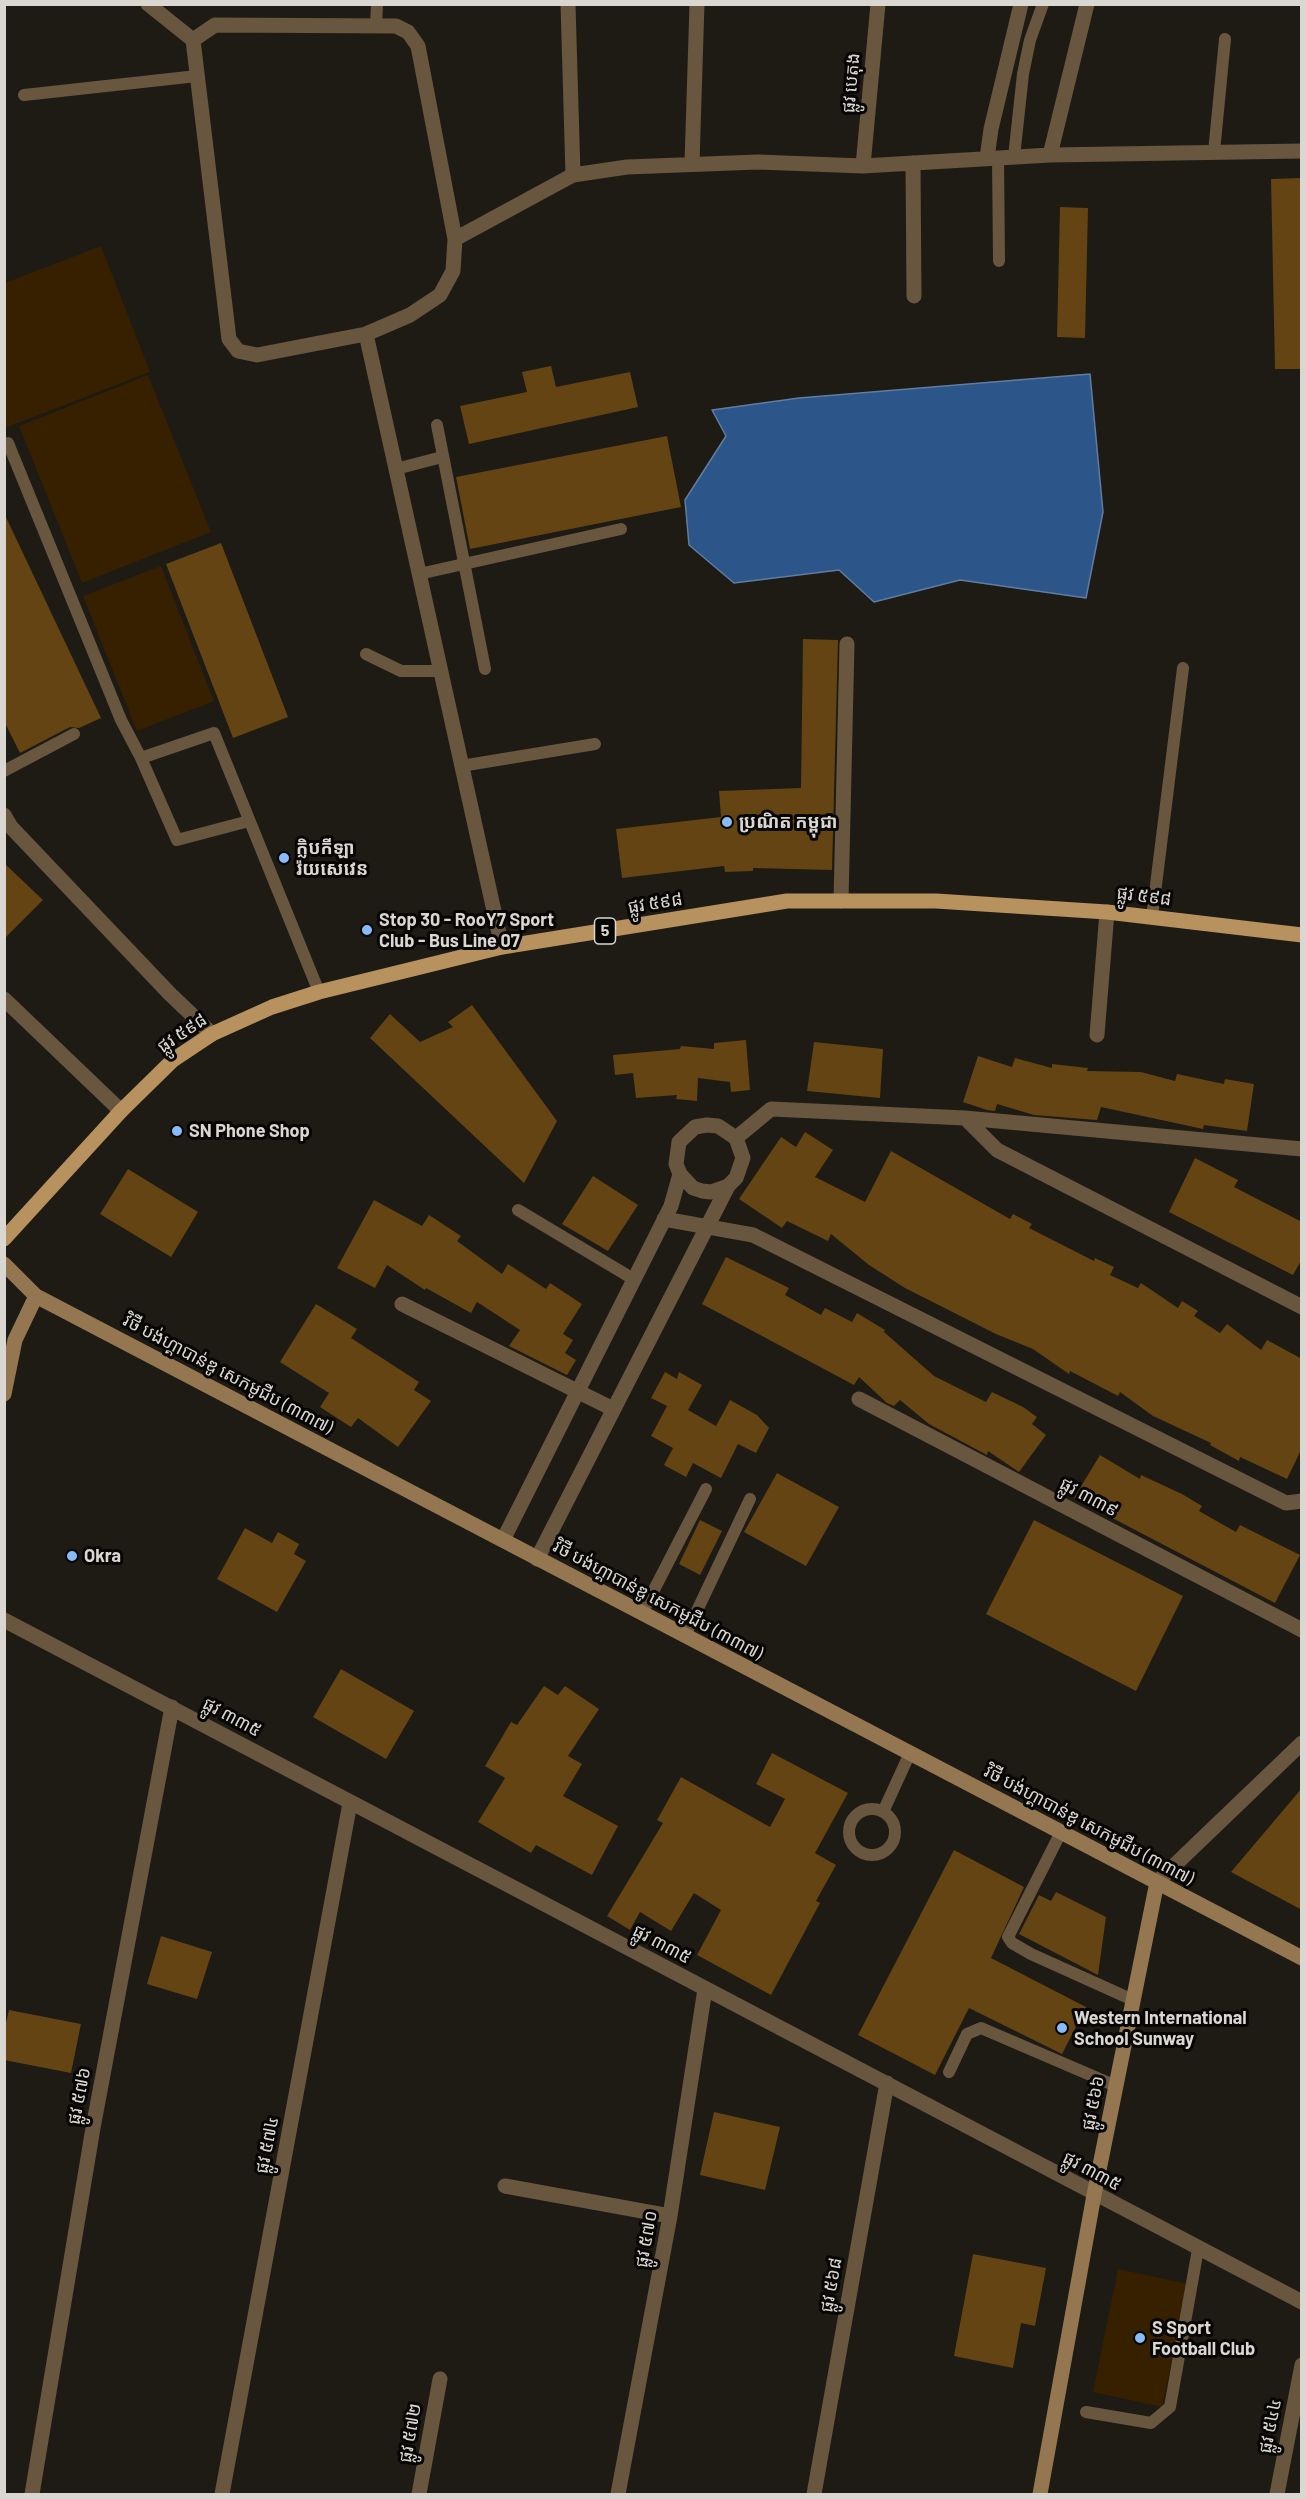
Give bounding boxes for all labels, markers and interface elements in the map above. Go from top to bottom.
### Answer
street label: ផ្លូវ បេតុង [838,52,864,114]
place label: ប្រណិត កម្ពុជា [739,811,837,833]
marker: ប្រណិត កម្ពុជា [720,815,734,829]
place label: ក្លិបកីឡា រ៉យសេវេន [296,837,368,880]
marker: ក្លិបកីឡា រ៉យសេវេន [277,851,291,865]
street label: ផ្លូវ ៥៩៨ [1115,882,1173,910]
street label: ផ្លូវ ៥៩៨ [626,888,684,918]
place label: Stop 30 - RooY7 Sport Club - Bus Line 07 [379,909,554,952]
road number: 5 [594,918,616,944]
marker: Stop 30 - RooY7 Sport Club - Bus Line 07 [360,923,374,937]
street label: ផ្លូវ ៥៩៨ [153,1009,211,1057]
place label: SN Phone Shop [189,1120,310,1142]
marker: SN Phone Shop [170,1124,184,1138]
street label: វិថី បង់ហ្គាបាន់ឌូ សេកមូជីប (៣៣៧) [119,1309,337,1439]
street label: ផ្លូវ ៣៣៩ [1056,1473,1122,1521]
street label: វិថី បង់ហ្គាបាន់ឌូ សេកមូជីប (៣៣៧) [549,1535,767,1665]
place label: Okra [84,1545,121,1567]
marker: Okra [65,1549,79,1563]
street label: ផ្លូវ ៣៣៥ [199,1693,265,1741]
street label: វិថី បង់ហ្គាបាន់ឌូ សេកមូជីប (៣៣៧) [980,1760,1198,1890]
street label: ផ្លូវ ៣៣៥ [629,1920,695,1968]
place label: Western International School Sunway [1074,2007,1247,2050]
marker: Western International School Sunway [1055,2021,1069,2035]
street label: ផ្លូវ ៥៧៦ [63,2066,95,2126]
street label: ផ្លូវ ៥៦៦ [1077,2074,1109,2132]
street label: ផ្លូវ ៥៧៤ [251,2115,283,2175]
street label: ផ្លូវ ៣៣៥ [1059,2147,1125,2195]
street label: ផ្លូវ ៥៧០ [630,2209,662,2269]
street label: ផ្លូវ ៥៦៨ [816,2256,846,2314]
place label: S Sport Football Club [1152,2317,1255,2360]
marker: S Sport Football Club [1133,2331,1147,2345]
street label: ផ្លូវ ៥៤៤ [1254,2397,1286,2455]
street label: ផ្លូវ ៥៧២ [394,2402,426,2464]

